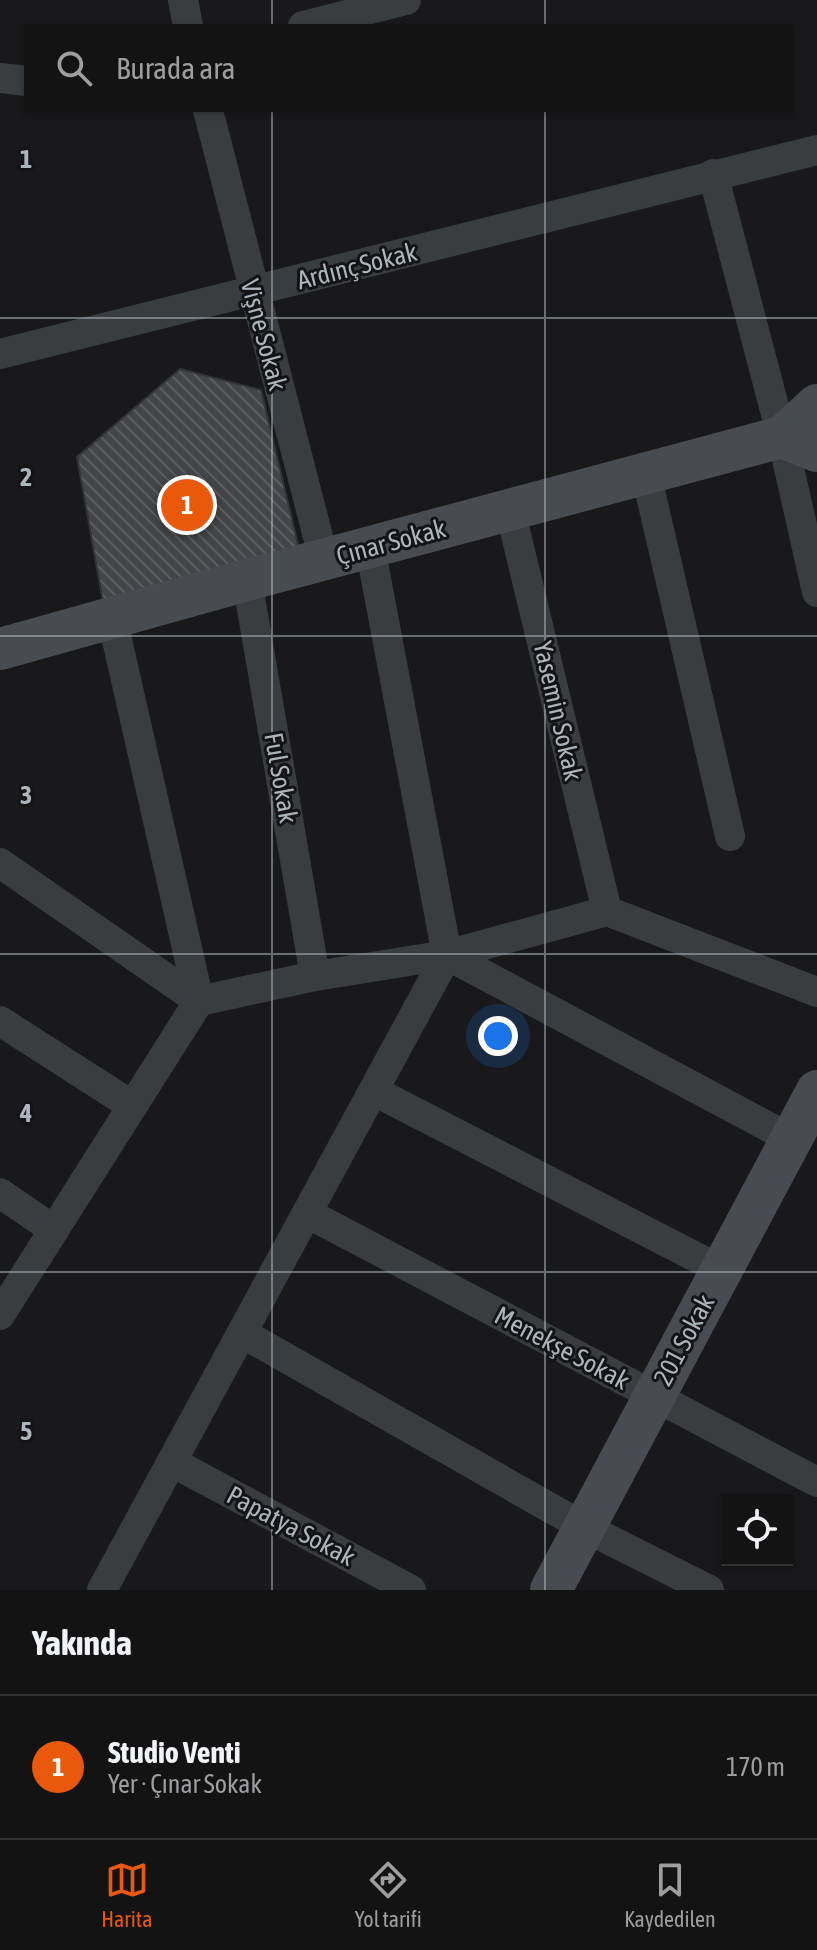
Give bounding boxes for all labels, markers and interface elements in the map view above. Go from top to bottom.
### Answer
search box [24,24,793,112]
icon: search [52,46,96,90]
text: Burada ara [116,51,235,85]
text: 1 [20,144,32,174]
street label: Ardınç Sokak [294,237,420,295]
street label: Vişne Sokak [235,276,293,394]
text: 2 [20,462,32,492]
pin: 1 [161,475,213,535]
street label: Çınar Sokak [333,513,449,571]
street label: Yasemin Sokak [527,638,589,784]
street label: Ful Sokak [258,730,304,826]
text: 3 [20,780,32,810]
your location [478,1016,518,1056]
text: 4 [19,1098,32,1128]
street label: 201 Sokak [648,1290,720,1390]
street label: Menekşe Sokak [490,1300,634,1396]
text: 5 [20,1416,32,1446]
street label: Papatya Sokak [222,1480,360,1572]
map controls [721,1494,793,1566]
button: locate [721,1494,793,1566]
text: Yakında [32,1623,132,1662]
text: Studio Venti [108,1735,241,1769]
text: 1 [52,1752,64,1782]
text: 170 m [726,1752,785,1782]
text: Yer · Çınar Sokak [108,1769,262,1799]
tab: Harita [101,1858,152,1932]
tab: Yol tarifi [355,1858,422,1932]
tab: Kaydedilen [624,1858,716,1932]

